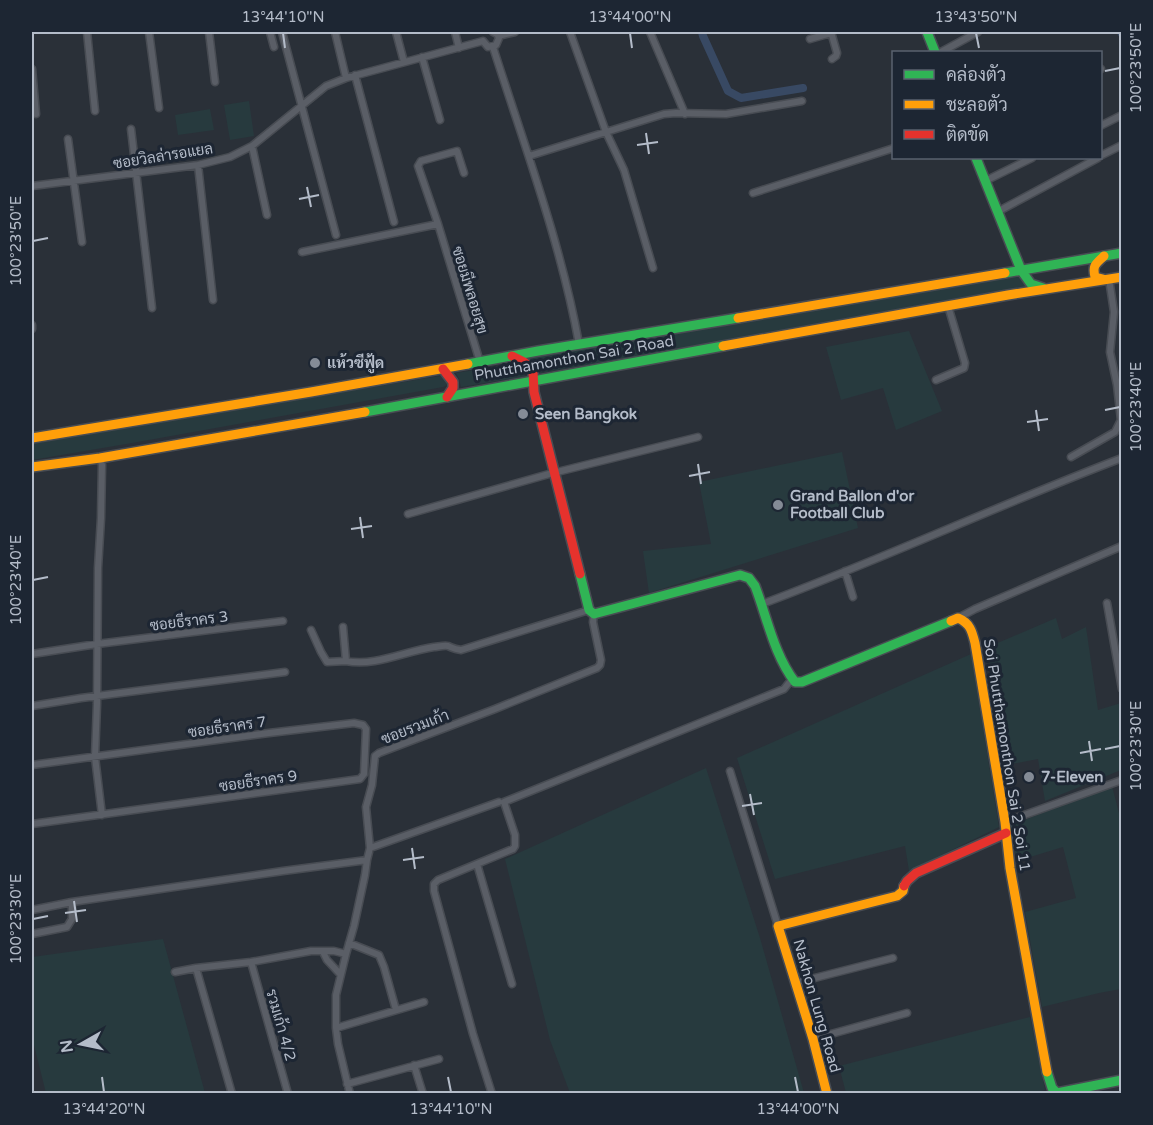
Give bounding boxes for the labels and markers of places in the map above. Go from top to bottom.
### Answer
place label: แห้วซีฟู้ด [327,353,384,374]
marker: แห้วซีฟู้ด [308,356,322,370]
place label: Seen Bangkok [535,405,637,424]
marker: Seen Bangkok [516,407,530,421]
place label: Grand Ballon d'or Football Club [790,487,914,522]
marker: Grand Ballon d'or Football Club [771,498,785,512]
place label: 7-Eleven [1041,768,1103,786]
marker: 7-Eleven [1022,770,1036,784]

